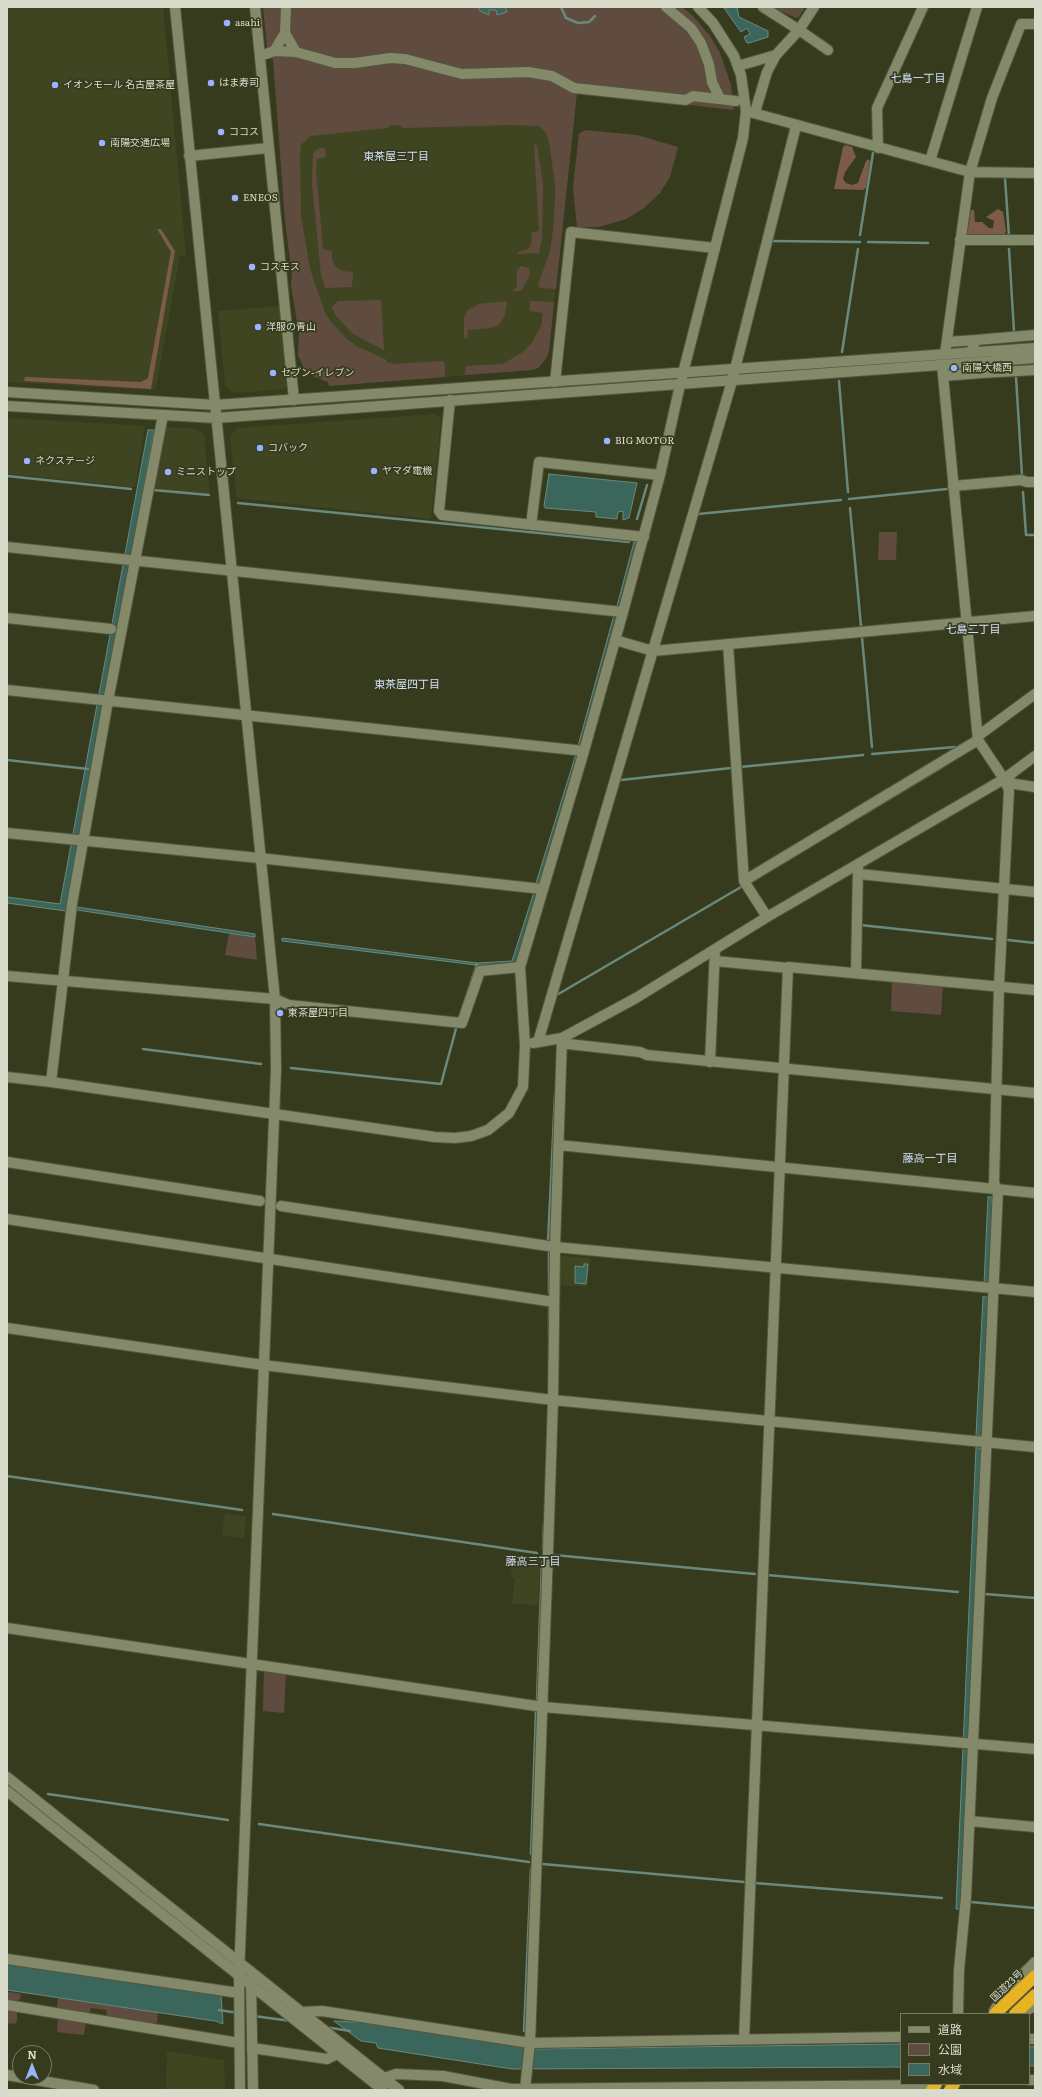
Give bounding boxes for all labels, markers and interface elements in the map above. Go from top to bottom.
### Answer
place label: asahi [235,17,260,29]
marker: asahi [222,18,232,28]
district label: 七島一丁目 [891,72,945,86]
place label: はま寿司 [219,77,259,89]
marker: はま寿司 [206,78,216,88]
place label: イオンモール 名古屋茶屋 [63,79,175,91]
marker: イオンモール 名古屋茶屋 [50,80,60,90]
place label: ココス [229,126,259,138]
marker: ココス [216,127,226,137]
place label: 南陽交通広場 [110,137,170,149]
marker: 南陽交通広場 [97,138,107,148]
district label: 東茶屋三丁目 [363,150,429,164]
place label: ENEOS [243,192,278,204]
marker: ENEOS [230,193,240,203]
place label: コスモス [260,261,300,273]
marker: コスモス [247,262,257,272]
place label: 洋服の青山 [266,321,316,333]
marker: 洋服の青山 [253,322,263,332]
place label: 南陽大橋西 [962,362,1012,374]
marker: 南陽大橋西 [949,363,959,373]
place label: セブン-イレブン [281,367,355,379]
marker: セブン-イレブン [268,368,278,378]
place label: BIG MOTOR [615,435,674,447]
marker: BIG MOTOR [602,436,612,446]
place label: コバック [268,442,308,454]
marker: コバック [255,443,265,453]
place label: ネクステージ [35,455,95,467]
marker: ネクステージ [22,456,32,466]
place label: ヤマダ電機 [382,465,432,477]
place label: ミニストップ [176,466,236,478]
marker: ヤマダ電機 [369,466,379,476]
marker: ミニストップ [163,467,173,477]
district label: 七島二丁目 [946,623,1000,637]
district label: 東茶屋四丁目 [374,678,440,692]
place label: 東茶屋四丁目 [288,1007,348,1019]
marker: 東茶屋四丁目 [275,1008,285,1018]
district label: 藤高一丁目 [903,1152,957,1166]
district label: 藤高三丁目 [506,1555,560,1569]
street label: 国道23号 [988,1968,1026,2004]
legend [900,2013,1030,2085]
text: 道路 [938,2020,962,2038]
text: 公園 [938,2040,962,2058]
north arrow [12,2045,52,2085]
text: N [27,2046,37,2062]
text: 水域 [938,2060,962,2078]

